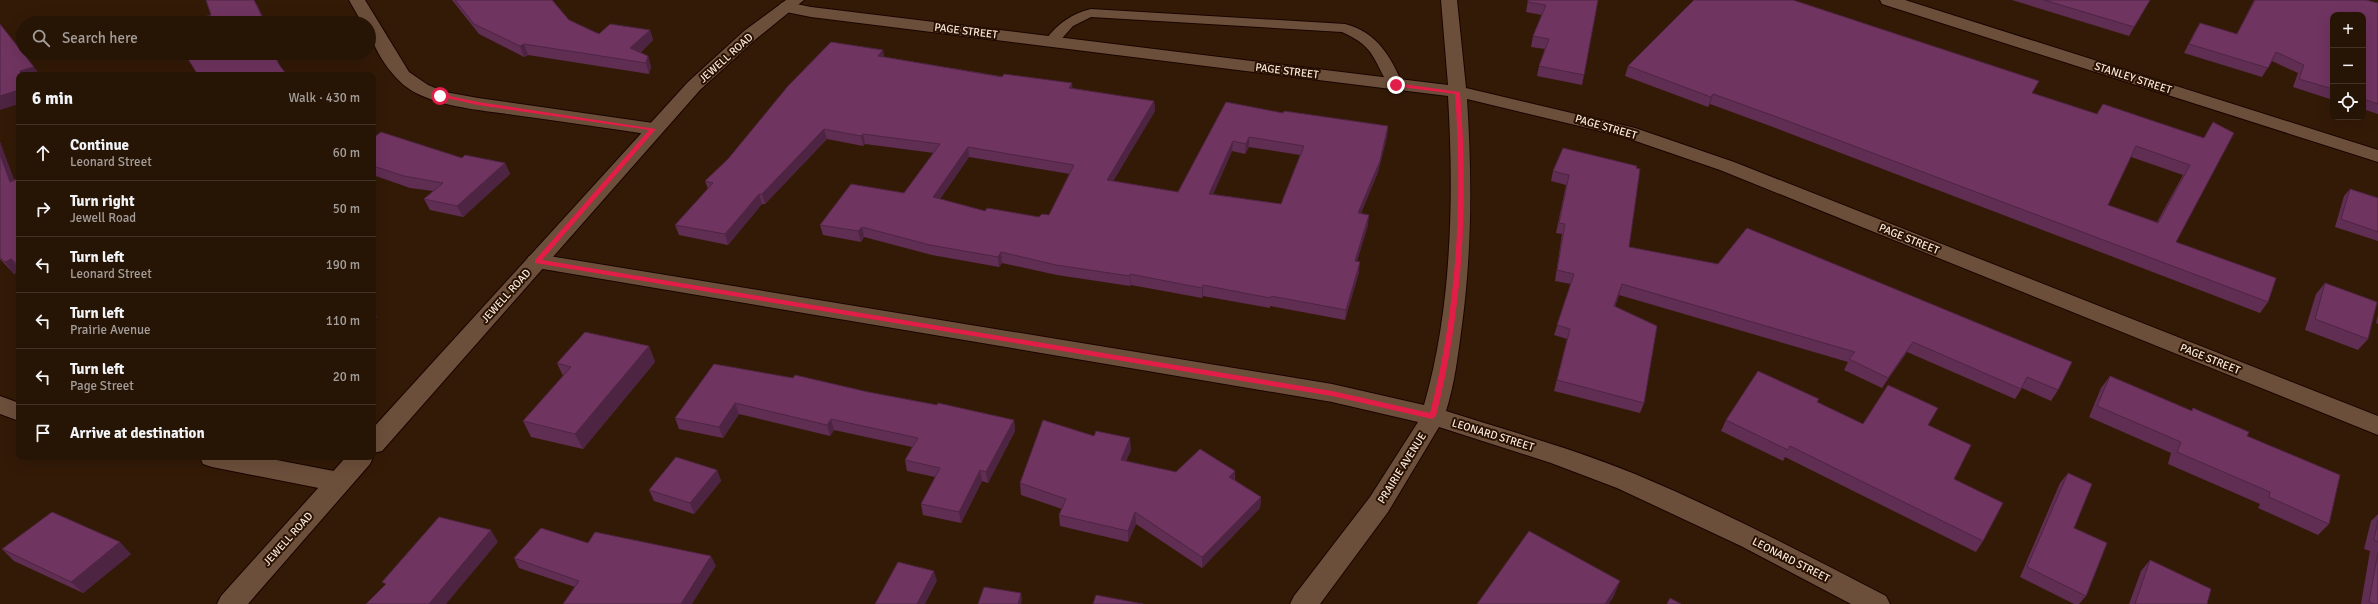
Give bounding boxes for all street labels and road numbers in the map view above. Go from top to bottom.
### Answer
street label: PAGE STREET [934,21,999,41]
street label: JEWELL ROAD [696,30,756,86]
street label: STANLEY STREET [2093,59,2174,97]
street label: PAGE STREET [1255,61,1320,81]
street label: PAGE STREET [1574,112,1639,142]
street label: PAGE STREET [1877,221,1941,257]
street label: JEWELL ROAD [478,266,534,326]
street label: PAGE STREET [2178,341,2242,377]
street label: LEONARD STREET [1450,416,1536,454]
street label: PRAIRIE AVENUE [1375,430,1429,506]
street label: JEWELL ROAD [260,509,316,569]
street label: LEONARD STREET [1750,535,1832,585]

